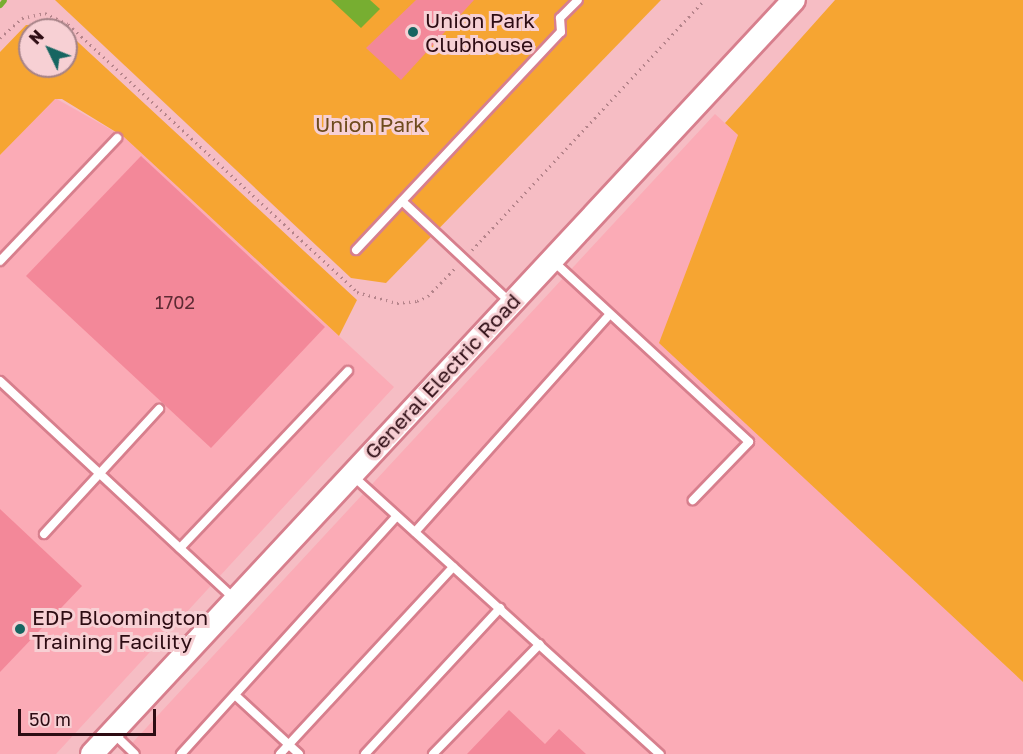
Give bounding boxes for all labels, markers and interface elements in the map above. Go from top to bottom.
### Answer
place label: Union Park Clubhouse [425,7,535,57]
north arrow [18,18,78,78]
marker: Union Park Clubhouse [406,25,420,39]
text: N [25,26,48,48]
park label: Union Park [315,111,425,137]
street label: General Electric Road [359,288,525,464]
house number: 1702 [155,291,195,313]
place label: EDP Bloomington Training Facility [32,604,208,654]
marker: EDP Bloomington Training Facility [13,622,27,636]
scale bar [21,697,159,735]
text: 50 m [29,708,71,730]

